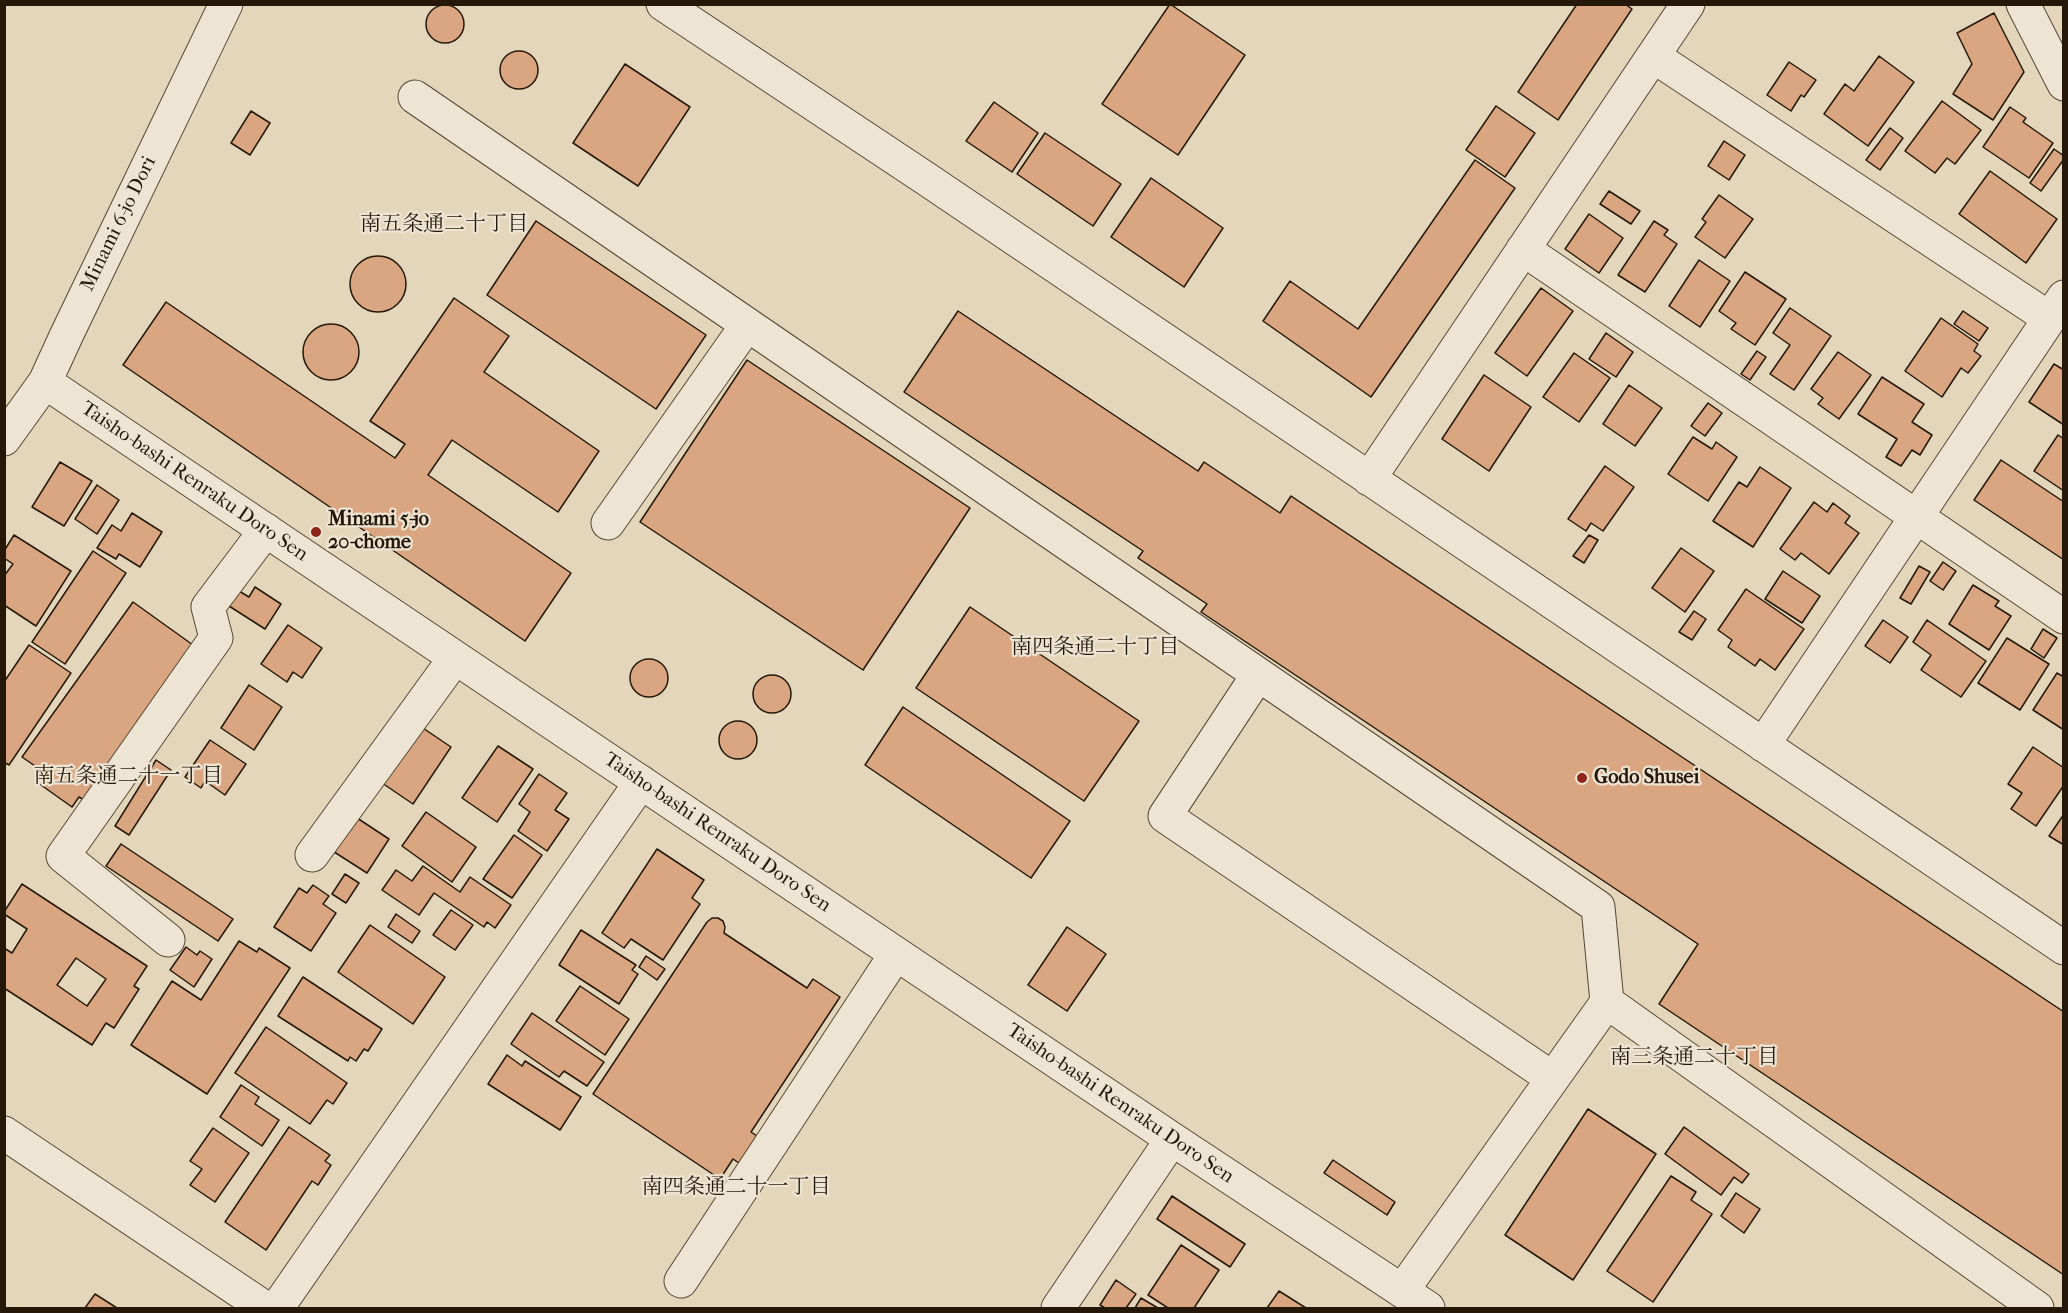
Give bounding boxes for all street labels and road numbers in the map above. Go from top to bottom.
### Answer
street label: Minami 6-jo Dori [76,153,162,295]
street label: Taisho-bashi Renraku Doro Sen [76,397,312,567]
street label: Taisho-bashi Renraku Doro Sen [599,748,835,918]
street label: Taisho-bashi Renraku Doro Sen [1002,1019,1238,1189]

